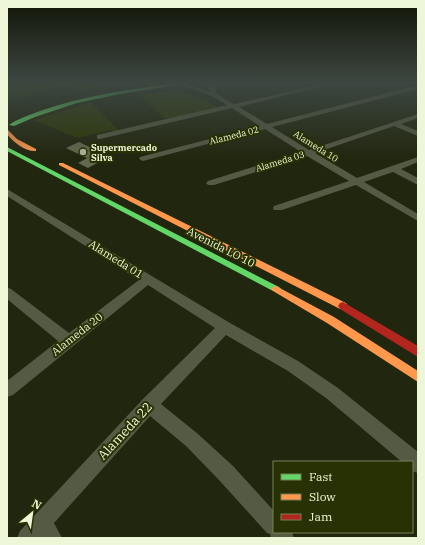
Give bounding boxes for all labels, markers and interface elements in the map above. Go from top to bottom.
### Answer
street label: Alameda 02 [208,124,260,146]
street label: Alameda 10 [292,128,340,164]
place label: Supermercado Silva [91,142,157,163]
marker: Supermercado Silva [78,147,88,157]
street label: Alameda 03 [254,148,306,174]
street label: Avenida LO 10 [185,224,258,270]
street label: Alameda 01 [86,237,146,281]
street label: Alameda 20 [48,309,106,359]
street label: Alameda 22 [94,399,156,463]
legend [273,461,413,533]
text: Fast [309,469,333,484]
text: Slow [309,489,336,504]
north arrow [12,493,52,533]
text: N [30,496,44,513]
text: Jam [309,509,333,524]

